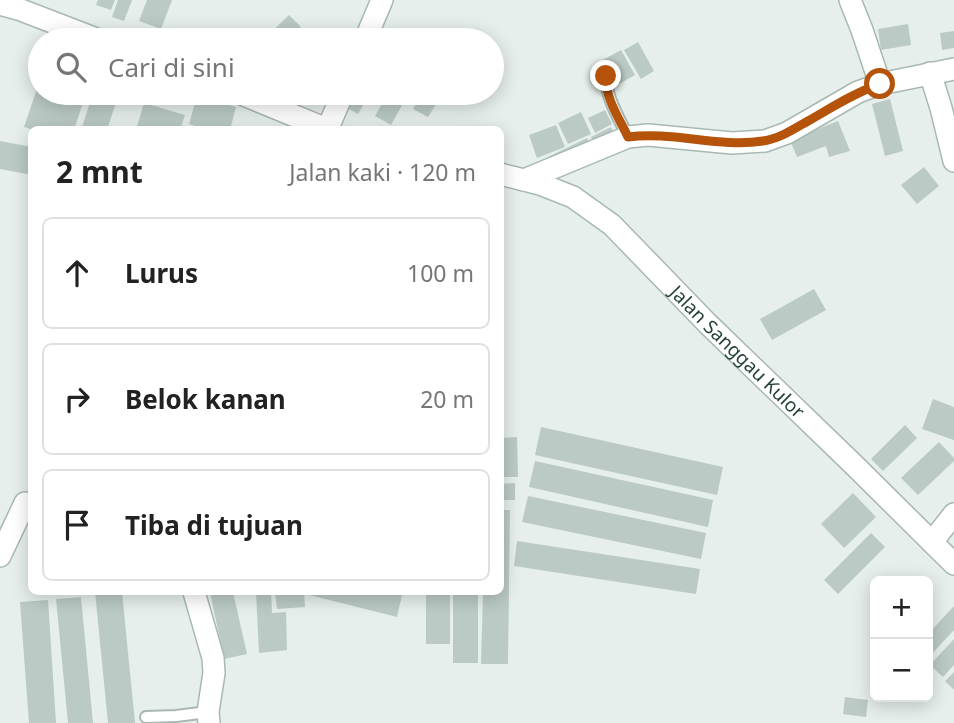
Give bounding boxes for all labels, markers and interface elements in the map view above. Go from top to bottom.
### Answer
search box [28,28,504,105]
icon: search [52,48,90,86]
text: Cari di sini [108,49,235,85]
route end [590,60,621,91]
route start [864,68,895,99]
text: 2 mnt [56,151,143,192]
text: Jalan kaki · 120 m [289,156,476,188]
icon: ahead [58,254,96,292]
text: Lurus [125,255,198,291]
text: 100 m [407,257,474,289]
street label: Jalan Sanggau Kulor [663,278,811,424]
icon: right [58,380,96,418]
text: Belok kanan [125,381,286,417]
text: 20 m [420,383,474,415]
icon: arrive [58,506,96,544]
text: Tiba di tujuan [125,507,303,543]
map controls [870,576,933,702]
button: + [870,576,933,639]
button: − [870,639,933,702]

